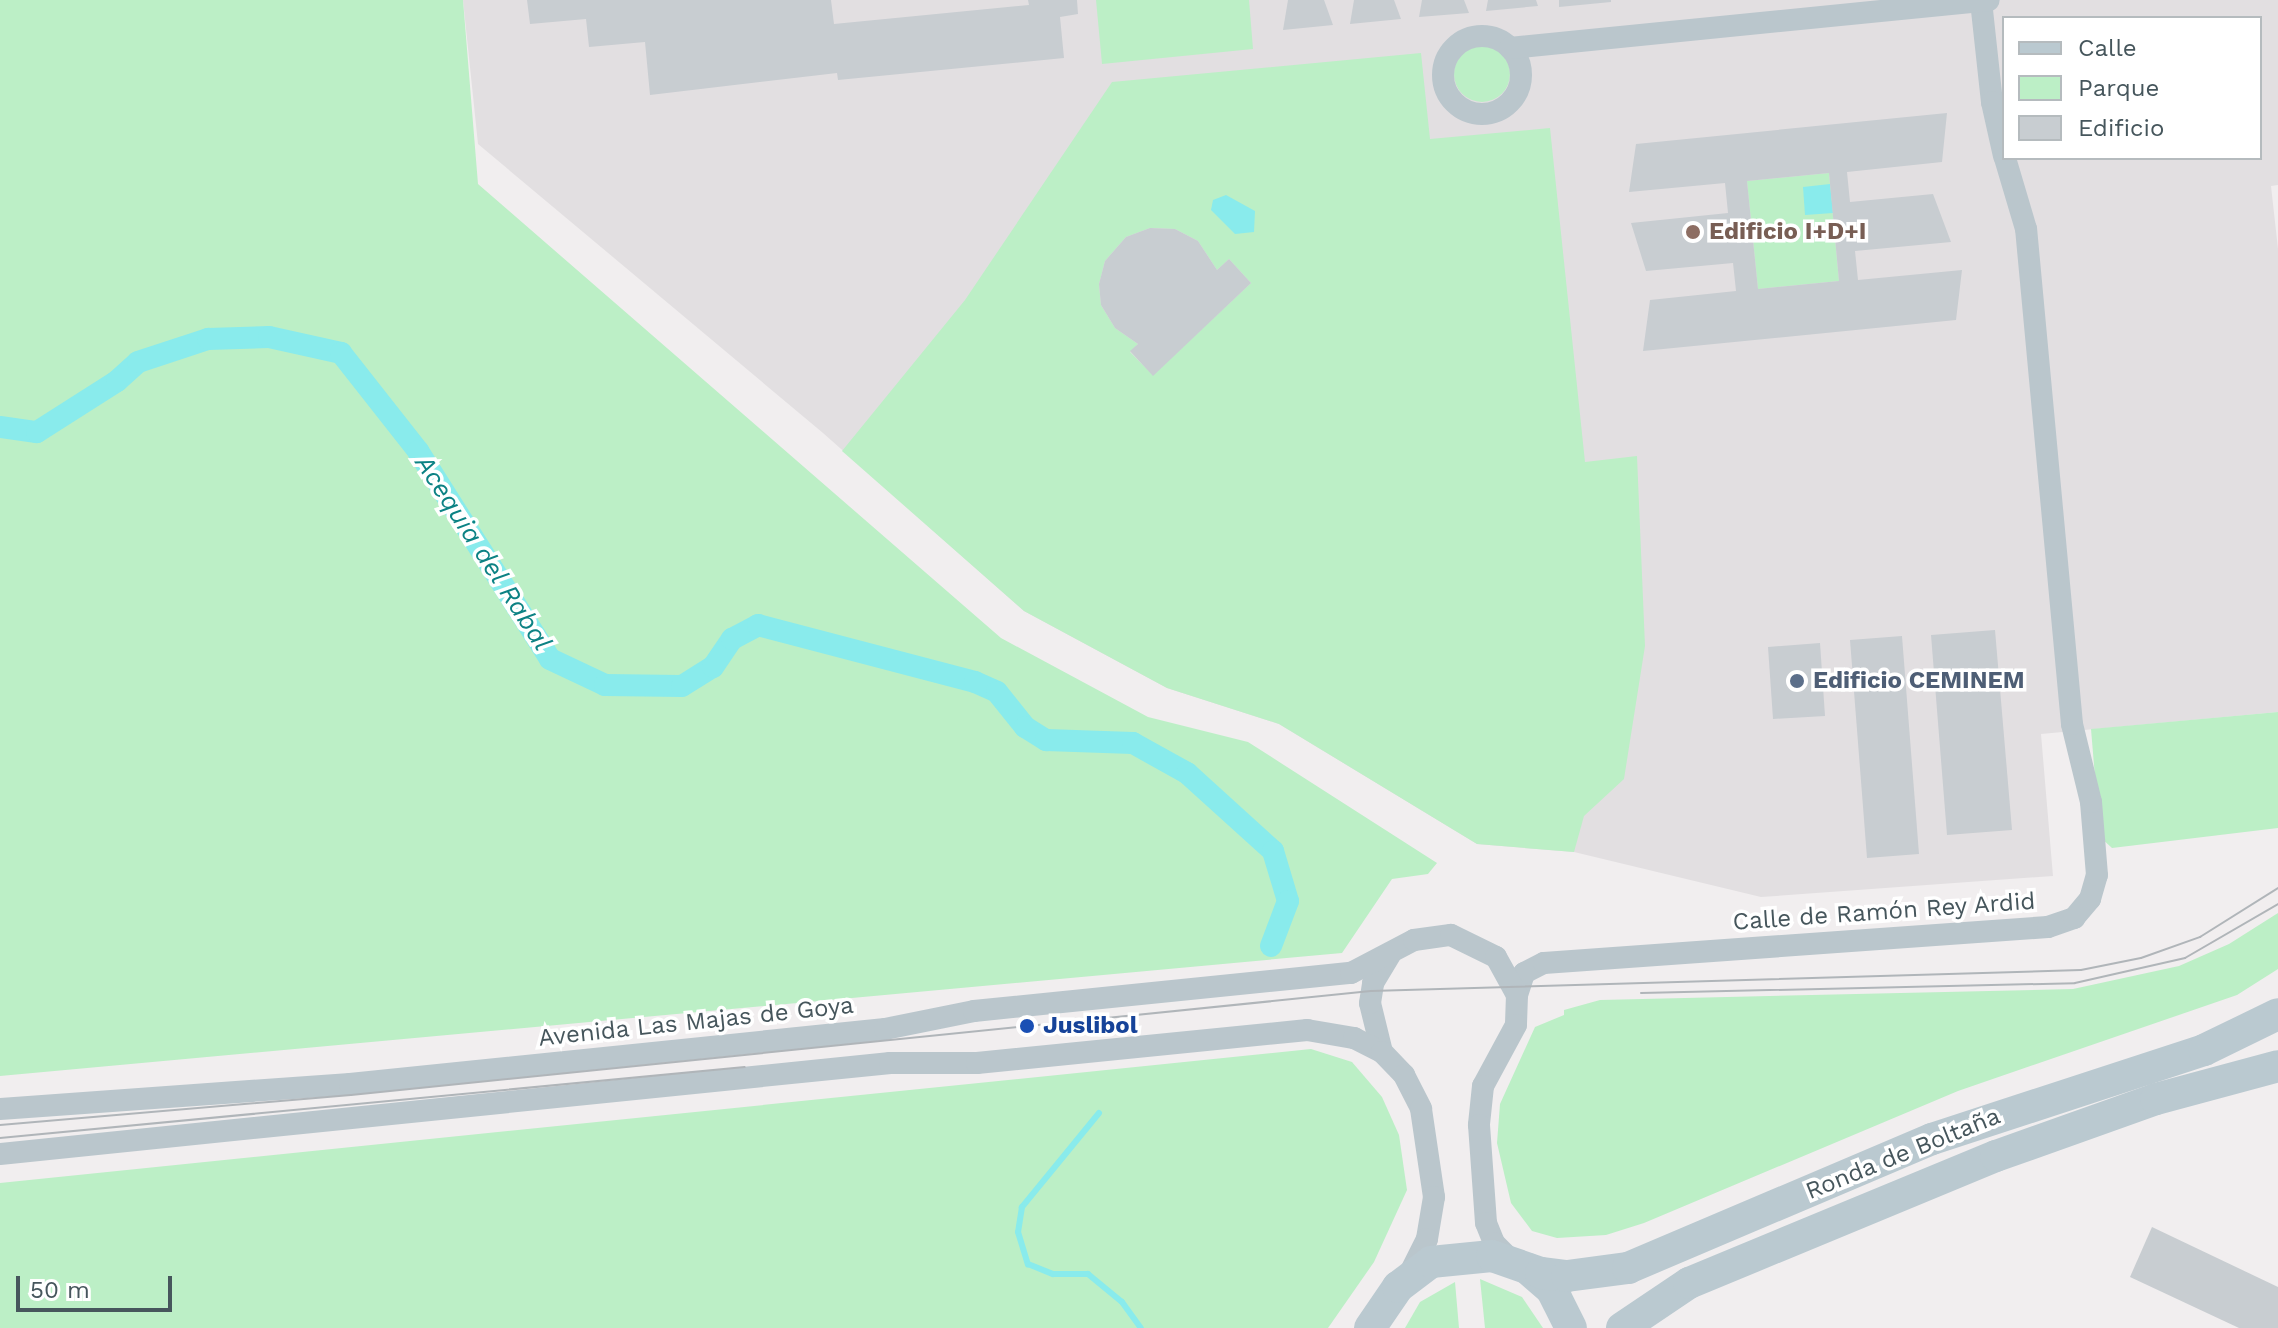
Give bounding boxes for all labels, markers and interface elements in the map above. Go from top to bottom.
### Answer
legend [2002,16,2262,160]
text: Calle [2078,34,2137,62]
text: Parque [2078,74,2159,102]
text: Edificio [2078,114,2164,142]
place label: Edificio I+D+I [1709,218,1866,246]
marker: Edificio I+D+I [1684,223,1702,241]
water label: Acequia del Rabal [408,449,558,657]
place label: Edificio CEMINEM [1813,667,2024,695]
marker: Edificio CEMINEM [1788,672,1806,690]
street label: Calle de Ramón Rey Ardid [1731,887,2037,937]
street label: Avenida Las Majas de Goya [537,991,855,1053]
place label: Juslibol [1043,1012,1137,1040]
marker: Juslibol [1018,1017,1036,1035]
street label: Ronda de Boltaña [1801,1102,2005,1206]
scale bar [20,1260,176,1310]
text: 50 m [30,1276,90,1304]

